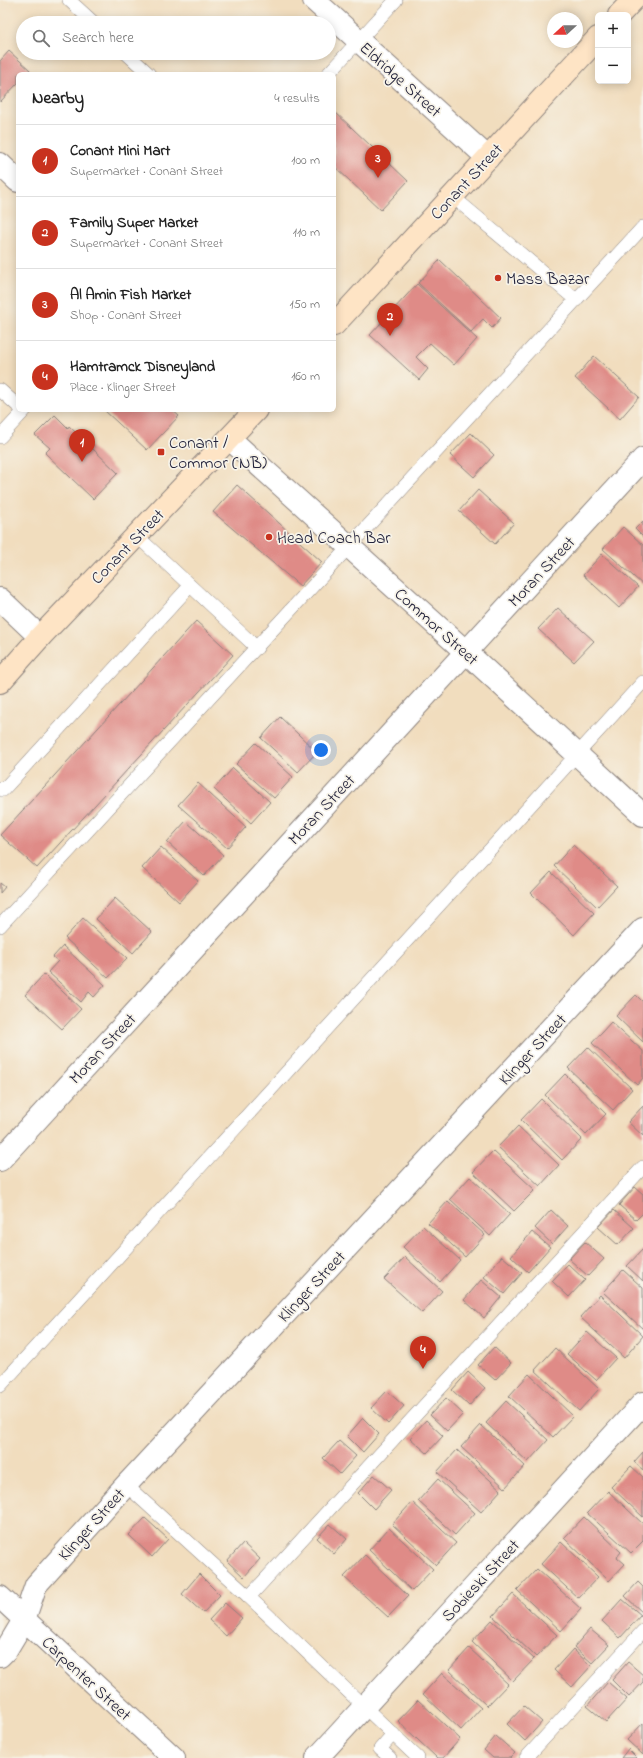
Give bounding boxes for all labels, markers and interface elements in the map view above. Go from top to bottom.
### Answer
north arrow [547,12,583,48]
map controls [595,12,631,84]
button: + [595,12,631,48]
search box [16,16,336,60]
icon: search [30,27,52,49]
text: Search here [62,27,134,49]
street label: Eldridge Street [352,36,447,126]
button: − [595,48,631,84]
text: Nearby [32,86,84,111]
text: 4 results [274,89,320,108]
street label: Conant Street [425,138,509,226]
text: Conant Mini Mart [70,140,170,162]
pin: 3 [365,145,391,178]
text: 1 [43,151,47,170]
text: 100 m [291,151,320,170]
text: Supermarket · Conant Street [70,162,223,181]
text: Family Super Market [70,212,198,234]
text: 2 [42,223,48,242]
text: 110 m [293,223,320,242]
text: Supermarket · Conant Street [70,234,223,253]
place label: Mass Bazar [506,267,590,292]
marker: Mass Bazar [493,273,503,283]
text: Al Amin Fish Market [70,284,191,306]
text: 3 [42,295,48,314]
text: 150 m [289,295,320,314]
pin: 2 [377,303,403,336]
text: Shop · Conant Street [70,306,182,325]
text: Hamtramck Disneyland [70,356,215,378]
text: 4 [42,367,48,386]
text: 160 m [291,367,320,386]
text: Place · Klinger Street [70,378,176,397]
pin: 1 [69,429,95,462]
place label: Conant / Commor (NB) [169,431,267,476]
marker: Conant / Commor (NB) [156,447,166,457]
street label: Conant Street [85,503,171,591]
place label: Head Coach Bar [277,526,391,551]
street label: Moran Street [503,531,582,613]
marker: Head Coach Bar [264,532,274,542]
street label: Commor Street [388,582,484,672]
your location [311,740,331,760]
street label: Moran Street [283,769,362,851]
street label: Moran Street [64,1008,143,1090]
street label: Klinger Street [493,1008,575,1093]
street label: Klinger Street [272,1245,354,1330]
pin: 4 [410,1336,436,1369]
street label: Klinger Street [53,1483,133,1568]
street label: Sobieski Street [436,1534,526,1628]
street label: Carpenter Street [36,1631,137,1728]

